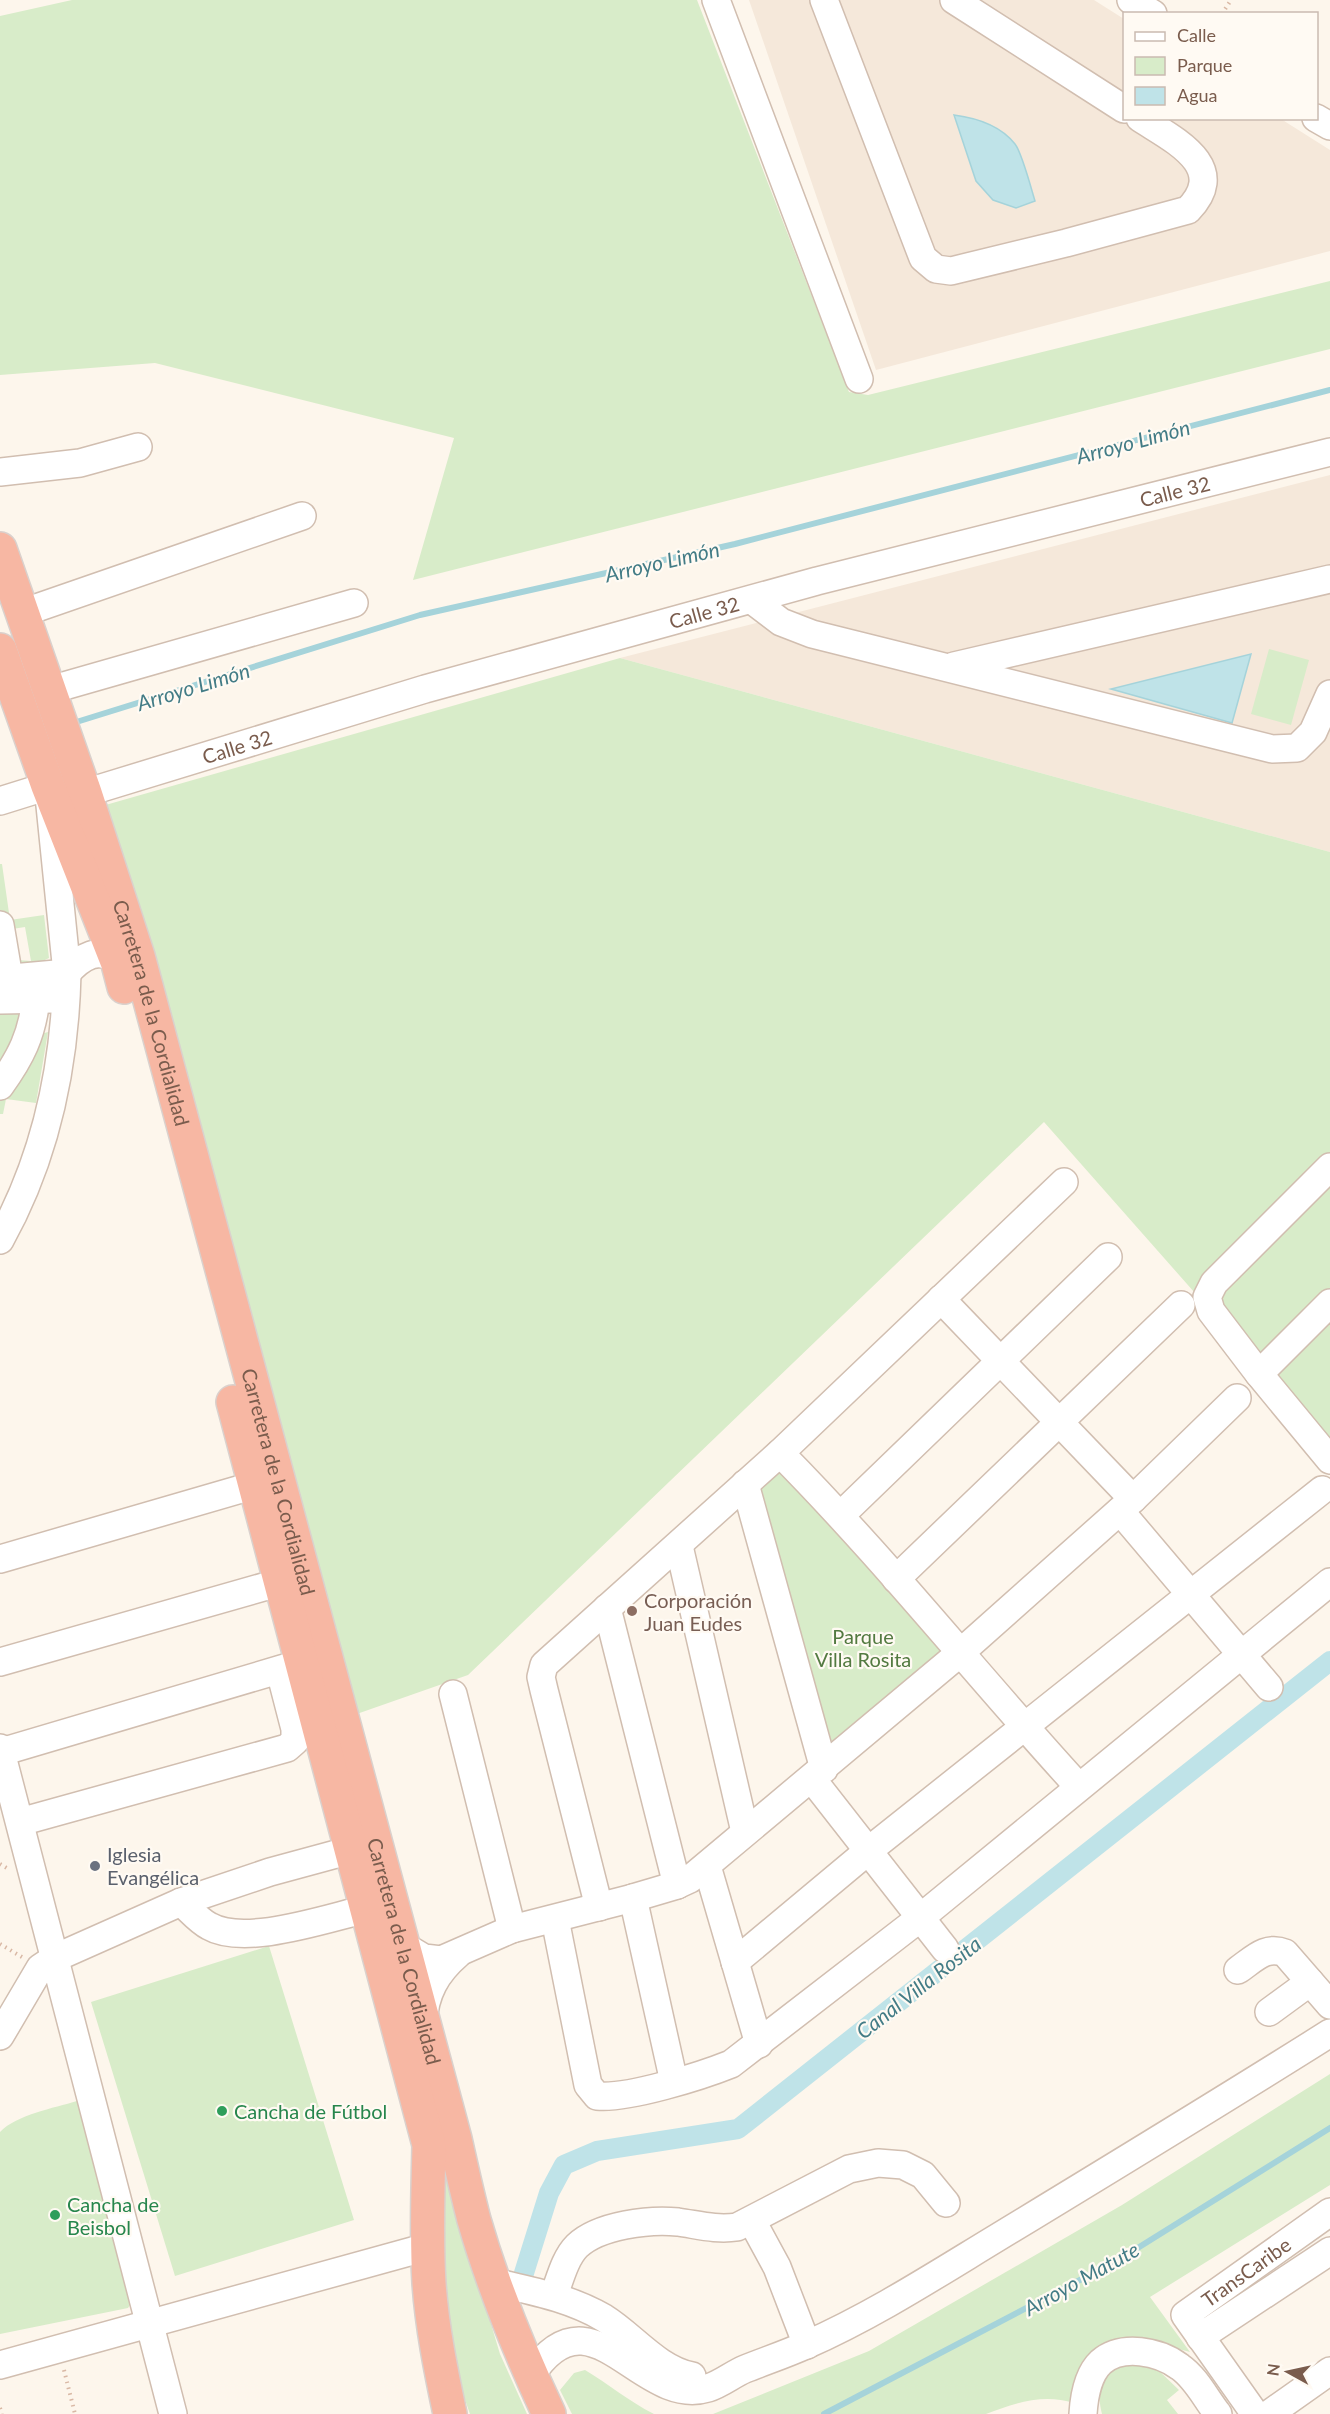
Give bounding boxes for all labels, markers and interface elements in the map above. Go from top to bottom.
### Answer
legend [1123,12,1318,120]
text: Calle [1177,24,1216,46]
text: Parque [1177,54,1232,76]
text: Agua [1177,84,1218,106]
water label: Arroyo Limón [1072,414,1193,468]
street label: Calle 32 [1137,471,1212,511]
water label: Arroyo Limón [601,536,722,587]
street label: Calle 32 [666,591,742,633]
water label: Arroyo Limón [133,657,252,715]
street label: Calle 32 [199,725,275,768]
street label: Carretera de la Cordialidad [108,896,195,1128]
street label: Carretera de la Cordialidad [237,1366,321,1598]
place label: Corporación Juan Eudes [644,1588,752,1635]
marker: Corporación Juan Eudes [625,1604,639,1618]
park label: Parque Villa Rosita [815,1624,911,1671]
street label: Carretera de la Cordialidad [363,1835,447,2067]
place label: Iglesia Evangélica [107,1842,199,1889]
marker: Iglesia Evangélica [88,1859,102,1873]
water label: Canal Villa Rosita [851,1931,985,2043]
place label: Cancha de Fútbol [234,2099,387,2123]
marker: Cancha de Fútbol [215,2104,229,2118]
place label: Cancha de Beisbol [67,2192,159,2239]
marker: Cancha de Beisbol [48,2208,62,2222]
street label: TransCaribe [1197,2232,1295,2311]
water label: Arroyo Matute [1018,2236,1143,2320]
north arrow [1258,2342,1318,2402]
text: N [1262,2362,1283,2377]

